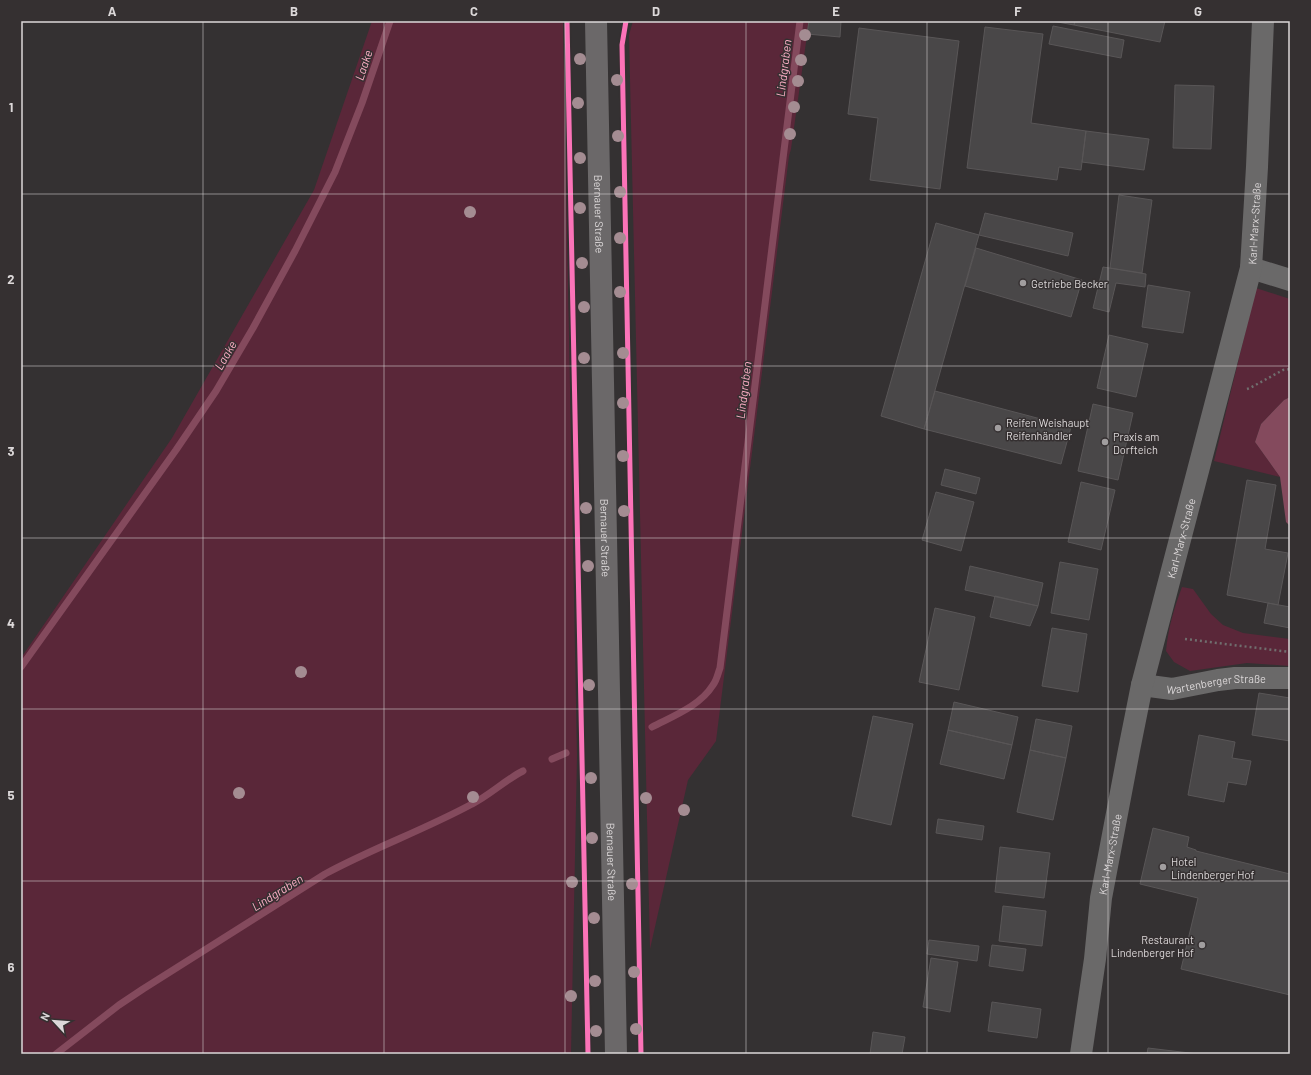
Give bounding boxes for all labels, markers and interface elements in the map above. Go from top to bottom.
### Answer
text: A [108,3,117,19]
text: B [290,3,298,19]
text: C [470,3,478,19]
text: D [652,3,660,19]
text: E [832,3,840,19]
text: F [1014,3,1022,19]
text: G [1194,3,1202,19]
water label: Lindgraben [773,39,793,97]
water label: Laake [352,48,374,82]
text: 1 [9,99,13,115]
street label: Bernauer Straße [592,175,607,253]
street label: Karl-Marx-Straße [1245,182,1263,265]
text: 2 [7,271,15,287]
place label: Getriebe Becker [1031,277,1108,290]
marker: Getriebe Becker [1018,278,1028,288]
water label: Laake [211,338,239,372]
water label: Lindgraben [733,361,753,419]
place label: Reifen Weishaupt Reifenhändler [1006,416,1089,442]
marker: Reifen Weishaupt Reifenhändler [993,423,1003,433]
place label: Praxis am Dorfteich [1113,430,1159,456]
marker: Praxis am Dorfteich [1100,437,1110,447]
text: 3 [7,443,15,459]
street label: Karl-Marx-Straße [1164,497,1197,580]
street label: Bernauer Straße [599,499,613,577]
text: 4 [7,615,15,631]
street label: Wartenberger Straße [1166,672,1266,696]
text: 5 [7,787,15,803]
street label: Karl-Marx-Straße [1095,812,1123,896]
street label: Bernauer Straße [605,823,620,901]
place label: Hotel Lindenberger Hof [1171,855,1254,881]
marker: Hotel Lindenberger Hof [1158,862,1168,872]
water label: Lindgraben [249,871,305,913]
place label: Restaurant Lindenberger Hof [1111,933,1194,959]
marker: Restaurant Lindenberger Hof [1197,940,1207,950]
text: 6 [8,959,15,975]
north arrow [34,1001,74,1041]
text: N [37,1010,52,1023]

